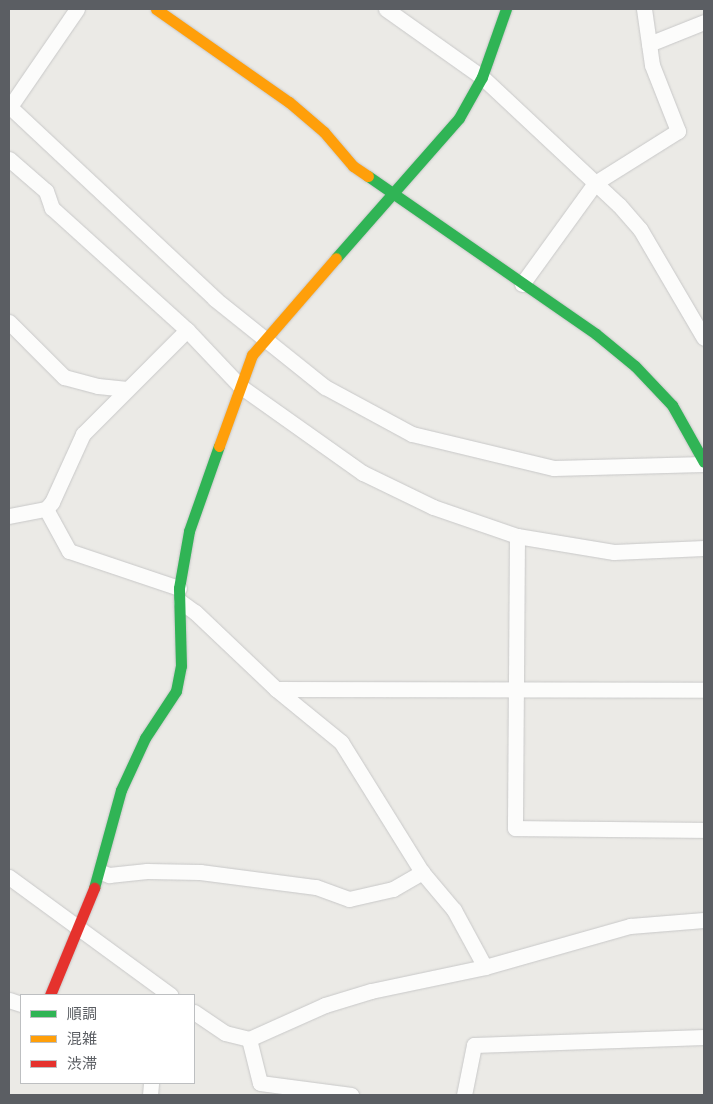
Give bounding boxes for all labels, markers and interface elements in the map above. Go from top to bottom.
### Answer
legend [20,994,195,1084]
text: 順調 [67,1002,97,1025]
text: 混雑 [67,1027,97,1050]
text: 渋滞 [67,1052,97,1075]

